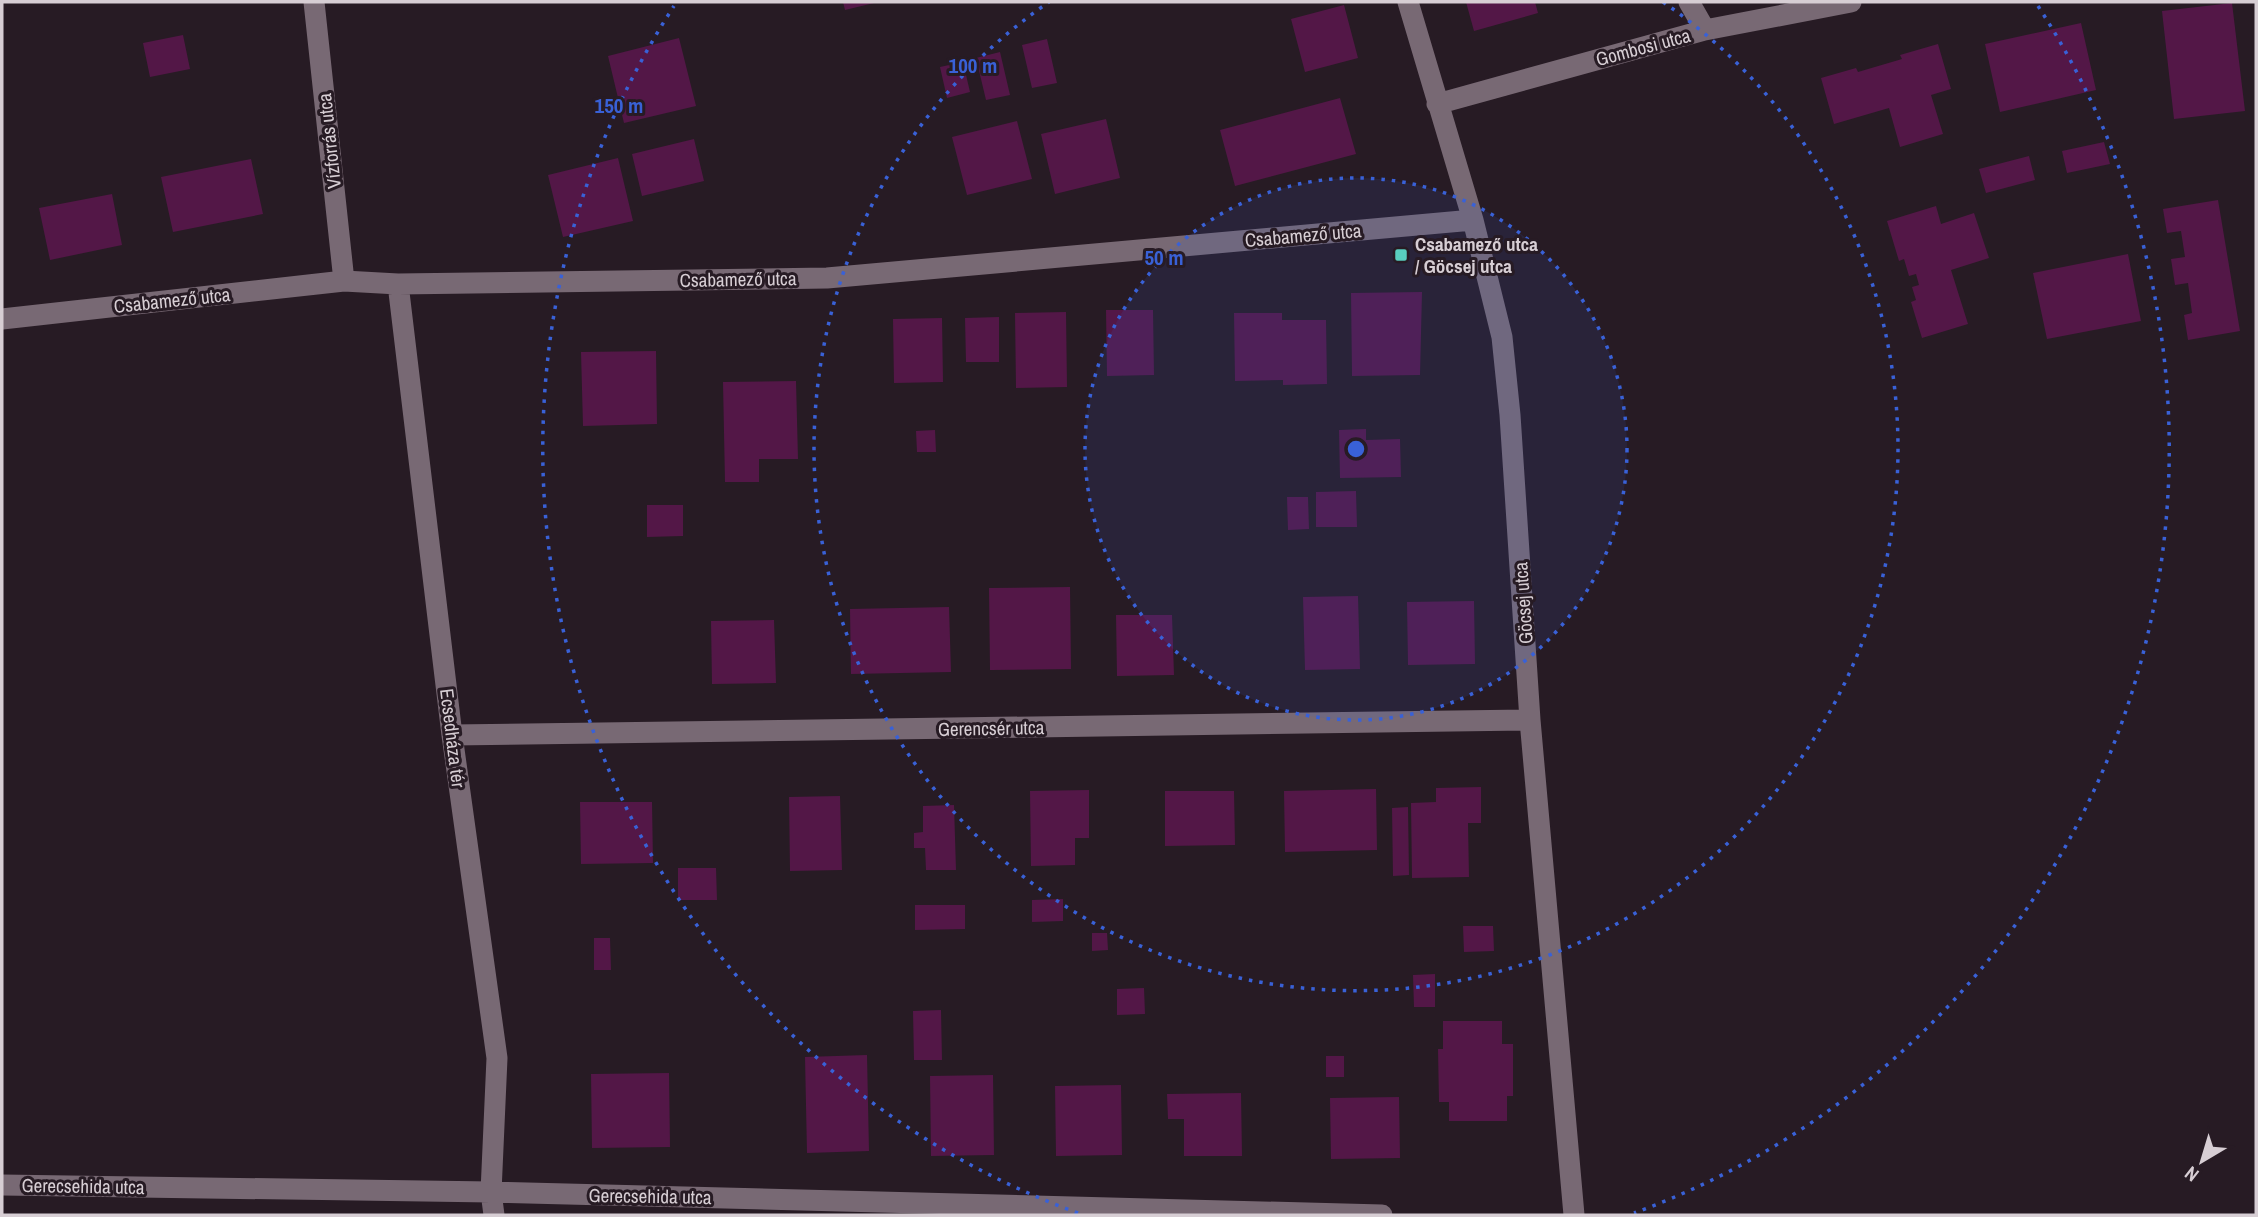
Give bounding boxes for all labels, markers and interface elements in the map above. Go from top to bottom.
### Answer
street label: Gombosi utca [1593,22,1694,72]
text: 100 m [949,51,997,80]
text: 150 m [595,91,643,120]
street label: Vízforrás utca [311,92,347,190]
street label: Csabamező utca [1244,217,1363,253]
place label: Csabamező utca / Göcsej utca [1415,231,1538,279]
text: 50 m [1144,243,1184,272]
marker: Csabamező utca / Göcsej utca [1393,247,1409,263]
street label: Csabamező utca [679,265,797,293]
street label: Csabamező utca [113,281,232,319]
centre of rings [1344,437,1368,461]
street label: Göcsej utca [1507,561,1539,645]
street label: Ecsedháza tér [434,687,472,790]
street label: Gerencsér utca [938,714,1045,742]
north arrow [2167,1126,2237,1196]
text: N [2179,1161,2204,1188]
street label: Gerecsehida utca [21,1172,145,1200]
street label: Gerecsehida utca [588,1182,712,1210]

